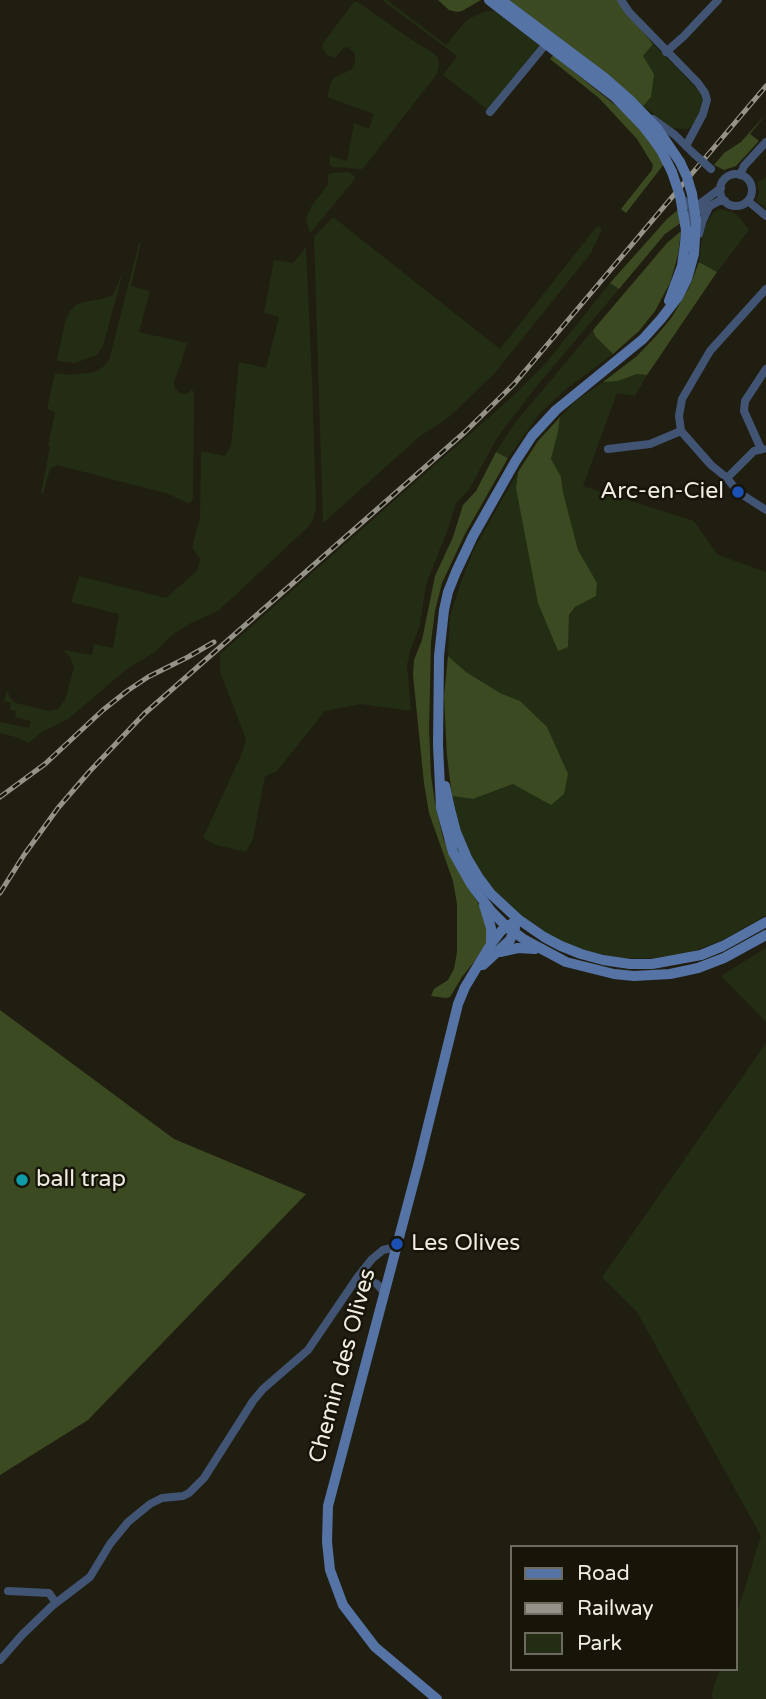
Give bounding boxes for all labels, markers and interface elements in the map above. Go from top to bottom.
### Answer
place label: Arc-en-Ciel [600,478,724,506]
marker: Arc-en-Ciel [730,484,746,500]
place label: ball trap [36,1166,126,1194]
marker: ball trap [14,1172,30,1188]
place label: Les Olives [411,1230,520,1258]
marker: Les Olives [389,1236,405,1252]
street label: Chemin des Olives [304,1266,382,1466]
legend [510,1545,738,1671]
text: Road [577,1561,630,1586]
text: Railway [577,1596,654,1621]
text: Park [577,1631,622,1656]

